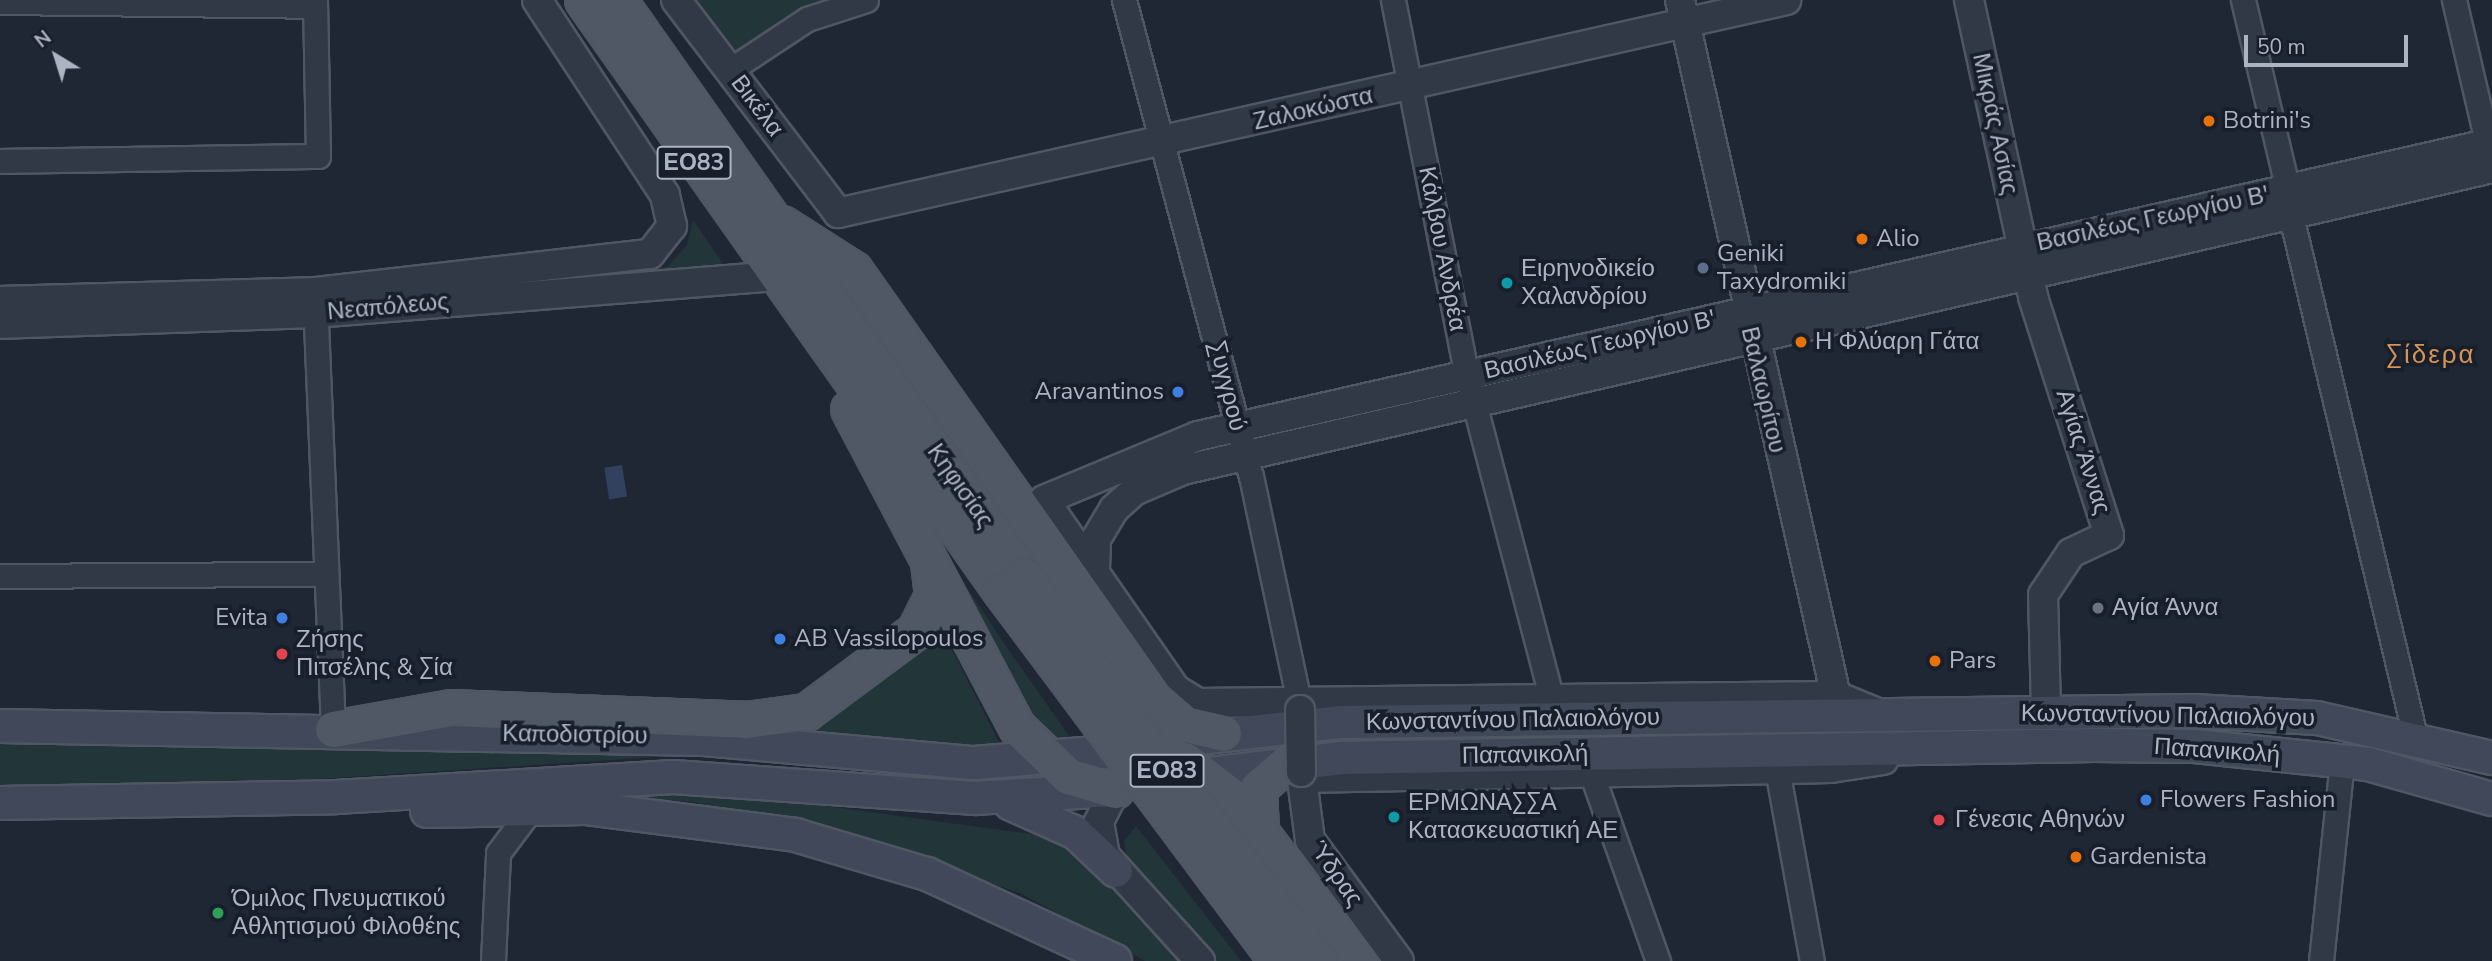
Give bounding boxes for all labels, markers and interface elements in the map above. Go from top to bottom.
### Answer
north arrow [21,21,91,91]
scale bar [2247,21,2412,65]
text: N [29,25,57,54]
text: 50 m [2257,33,2306,61]
street label: Μικράς Ασίας [1966,50,2024,198]
street label: Βικέλα [725,70,789,142]
street label: Ζαλοκώστα [1250,81,1376,137]
place label: Botrini's [2223,107,2311,135]
marker: Botrini's [2201,113,2217,129]
road number: ΕΟ83 [656,144,732,182]
street label: Κάλβου Ανδρέα [1412,164,1472,334]
street label: Βασιλέως Γεωργίου Β' [2034,180,2272,258]
place label: Alio [1876,225,1920,253]
marker: Alio [1854,231,1870,247]
place label: Geniki Taxydromiki [1717,240,1846,296]
place label: Ειρηνοδικείο Χαλανδρίου [1521,255,1655,311]
marker: Geniki Taxydromiki [1695,260,1711,276]
marker: Ειρηνοδικείο Χαλανδρίου [1499,275,1515,291]
street label: Νεαπόλεως [326,287,450,327]
street label: Βασιλέως Γεωργίου Β' [1481,304,1719,386]
street label: Βαλαωρίτου [1734,324,1792,456]
place label: Η Φλύαρη Γάτα [1815,328,1979,356]
marker: Η Φλύαρη Γάτα [1793,334,1809,350]
street label: Συγγρού [1202,338,1252,434]
district label: Σίδερα [2387,339,2475,371]
place label: Aravantinos [1034,378,1164,406]
marker: Aravantinos [1170,384,1186,400]
street label: Αγίας Άννας [2049,386,2117,518]
street label: Κηφισίας [921,438,999,534]
place label: Αγία Άννα [2112,594,2218,622]
marker: Αγία Άννα [2090,600,2106,616]
place label: Evita [215,604,268,632]
marker: Evita [274,610,290,626]
place label: AB Vassilopoulos [794,625,983,653]
place label: Ζήσης Πιτσέλης & Σία [296,626,453,682]
marker: AB Vassilopoulos [772,631,788,647]
marker: Ζήσης Πιτσέλης & Σία [274,646,290,662]
place label: Pars [1949,647,1996,675]
marker: Pars [1927,653,1943,669]
street label: Κωνσταντίνου Παλαιολόγου [2021,699,2315,733]
street label: Κωνσταντίνου Παλαιολόγου [1366,703,1660,737]
street label: Καποδιστρίου [502,719,648,751]
street label: Παπανικολή [2153,732,2281,770]
street label: Παπανικολή [1462,739,1588,771]
road number: ΕΟ83 [1128,751,1206,790]
place label: Flowers Fashion [2160,786,2335,814]
place label: ΕΡΜΩΝΑΣΣΑ Κατασκευαστική ΑΕ [1408,789,1618,845]
marker: Flowers Fashion [2138,792,2154,808]
place label: Γένεσις Αθηνών [1955,806,2125,834]
marker: ΕΡΜΩΝΑΣΣΑ Κατασκευαστική ΑΕ [1386,809,1402,825]
marker: Γένεσις Αθηνών [1929,810,1949,830]
street label: Ύδρας [1303,836,1369,912]
place label: Gardenista [2090,843,2207,871]
marker: Gardenista [2068,849,2084,865]
place label: Όμιλος Πνευματικού Αθλητισμού Φιλοθέης [232,885,460,941]
marker: Όμιλος Πνευματικού Αθλητισμού Φιλοθέης [210,905,226,921]

